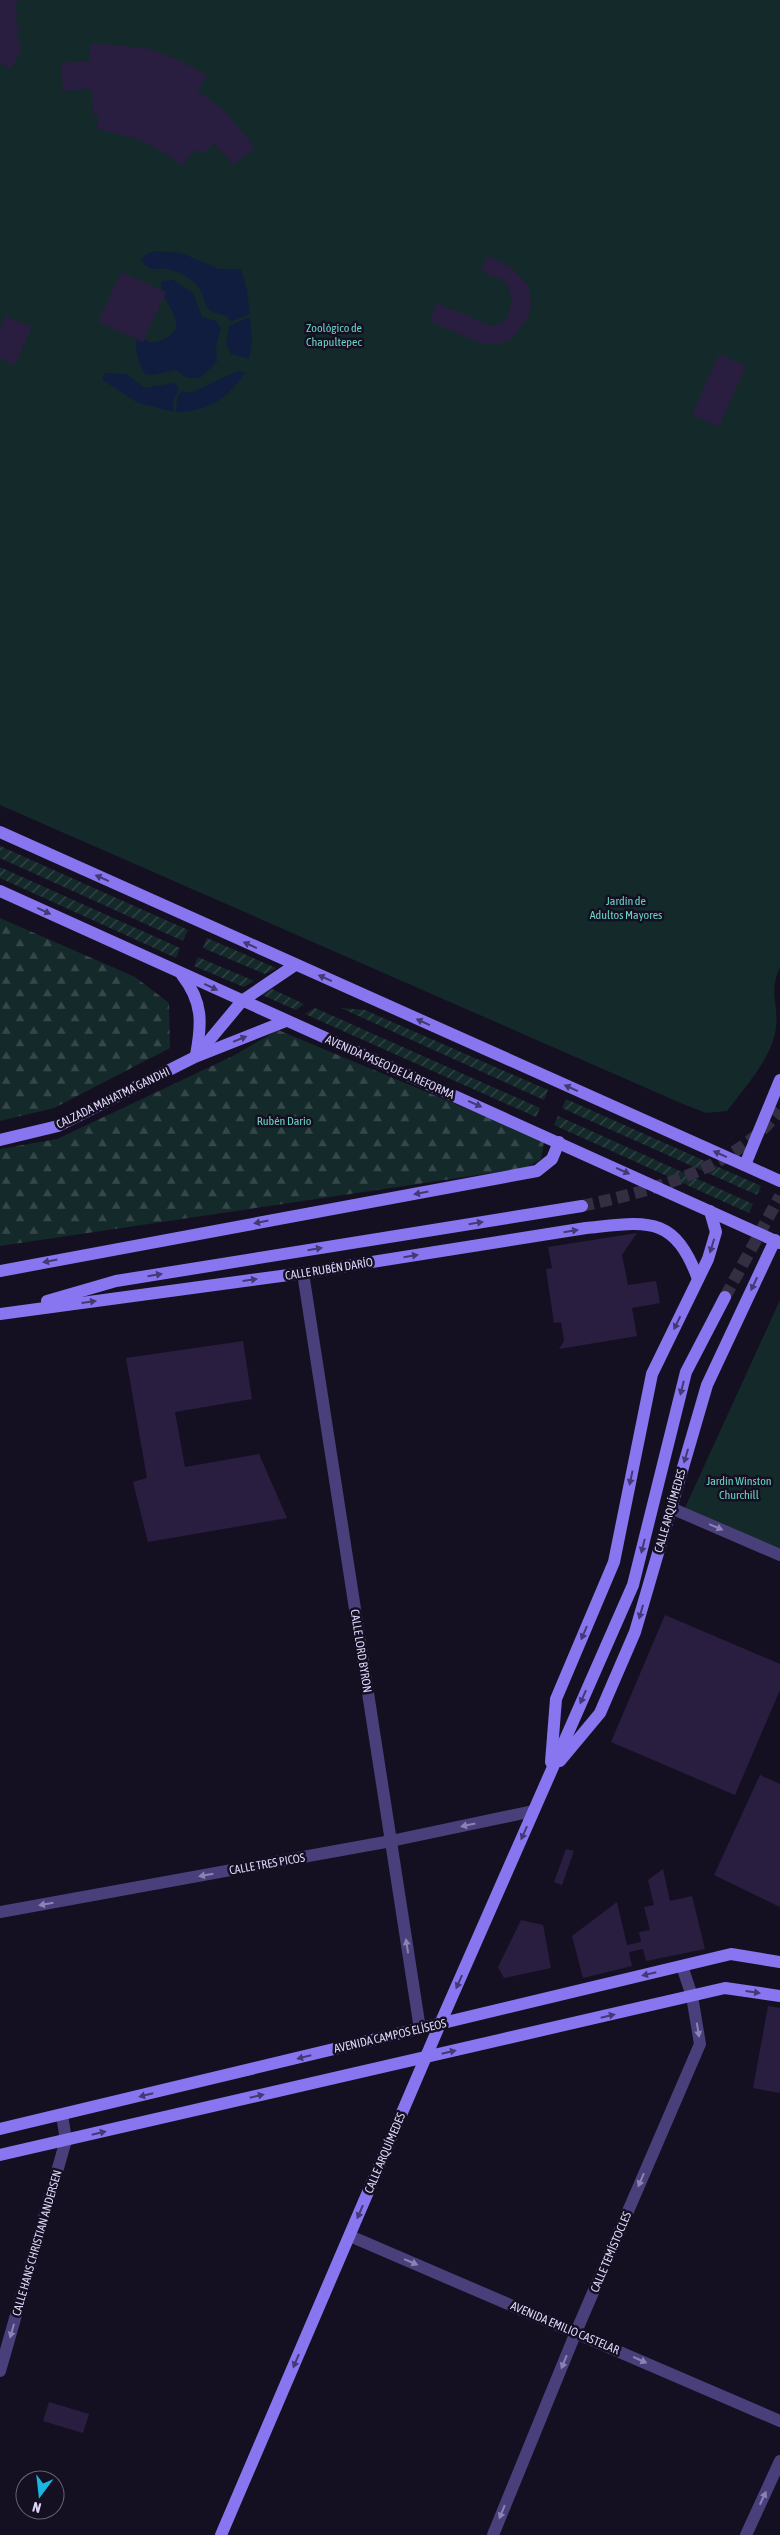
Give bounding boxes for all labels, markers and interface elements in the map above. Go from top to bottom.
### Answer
park label: Zoológico de Chapultepec [306,321,362,349]
one-way arrow [95,873,109,881]
park label: Jardín de Adultos Mayores [590,894,662,922]
one-way arrow [37,907,51,915]
one-way arrow [243,940,257,948]
one-way arrow [318,973,332,981]
one-way arrow [204,983,218,991]
one-way arrow [416,1017,430,1025]
street label: AVENIDA PASEO DE LA REFORMA [323,1032,457,1102]
one-way arrow [233,1035,248,1043]
street label: CALZADA MAHATMA GANDHI [54,1064,172,1132]
one-way arrow [564,1083,578,1091]
one-way arrow [468,1101,482,1109]
park label: Rubén Dario [257,1114,312,1128]
one-way arrow [713,1149,727,1157]
one-way arrow [616,1168,630,1176]
one-way arrow [412,1189,428,1197]
one-way arrow [253,1219,269,1227]
one-way arrow [468,1219,484,1227]
one-way arrow [564,1226,580,1234]
one-way arrow [707,1239,715,1254]
one-way arrow [308,1245,324,1253]
one-way arrow [403,1252,419,1260]
street label: CALLE RUBÉN DARÍO [284,1255,374,1283]
one-way arrow [41,1258,57,1266]
one-way arrow [147,1270,163,1278]
one-way arrow [243,1276,259,1284]
one-way arrow [749,1277,757,1291]
one-way arrow [82,1297,98,1305]
one-way arrow [673,1316,681,1330]
one-way arrow [678,1381,686,1396]
one-way arrow [682,1448,690,1463]
street label: CALLE ARQUÍMEDES [651,1468,689,1554]
one-way arrow [627,1470,635,1486]
park label: Jardín Winston Churchill [706,1474,772,1502]
one-way arrow [709,1524,723,1532]
one-way arrow [638,1538,646,1553]
one-way arrow [636,1604,644,1619]
street label: CALLE LORD BYRON [348,1608,374,1694]
one-way arrow [580,1626,588,1640]
one-way arrow [579,1690,587,1704]
one-way arrow [461,1821,476,1829]
one-way arrow [519,1826,527,1840]
street label: CALLE TRES PICOS [228,1850,306,1878]
one-way arrow [197,1871,213,1879]
one-way arrow [37,1900,53,1908]
one-way arrow [403,1938,411,1954]
one-way arrow [642,1970,657,1978]
one-way arrow [454,1975,462,1989]
one-way arrow [745,1988,761,1996]
one-way arrow [600,2011,616,2019]
street label: AVENIDA CAMPOS ELÍSEOS [332,2016,448,2056]
one-way arrow [694,2022,702,2038]
one-way arrow [442,2048,457,2056]
one-way arrow [296,2053,311,2061]
one-way arrow [138,2091,153,2099]
one-way arrow [250,2092,265,2100]
street label: CALLE ARQUÍMEDES [362,2111,408,2195]
one-way arrow [91,2129,106,2137]
street label: CALLE HANS CHRISTIAN ANDERSEN [9,2168,65,2318]
one-way arrow [637,2173,645,2187]
one-way arrow [355,2205,363,2219]
street label: CALLE TEMÍSTOCLES [588,2210,634,2294]
one-way arrow [403,2258,418,2266]
street label: AVENIDA EMILIO CASTELAR [509,2299,621,2357]
one-way arrow [7,2323,15,2338]
one-way arrow [291,2354,299,2368]
one-way arrow [559,2355,567,2369]
one-way arrow [633,2357,647,2365]
north arrow [15,2470,65,2520]
one-way arrow [759,2491,767,2505]
text: N [31,2499,43,2516]
one-way arrow [498,2505,506,2520]

